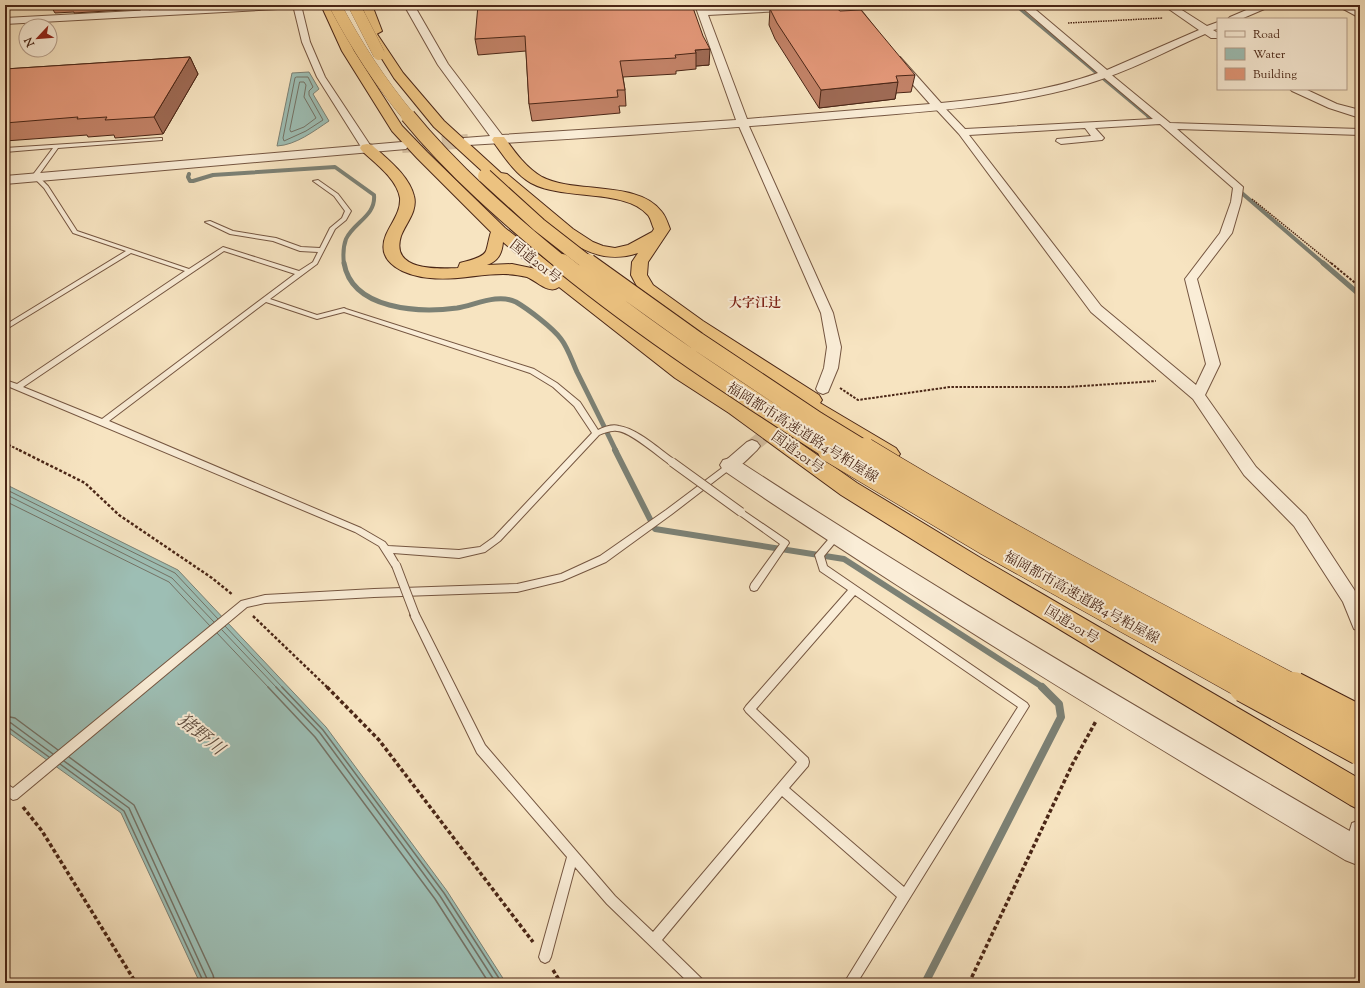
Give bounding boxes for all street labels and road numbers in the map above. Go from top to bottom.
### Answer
street label: 国道201号 [505,236,565,289]
street label: 福岡都市高速道路4号粕屋線 [722,379,881,489]
street label: 国道201号 [766,428,827,480]
street label: 福岡都市高速道路4号粕屋線 [1000,548,1162,650]
street label: 国道201号 [1040,602,1102,650]

